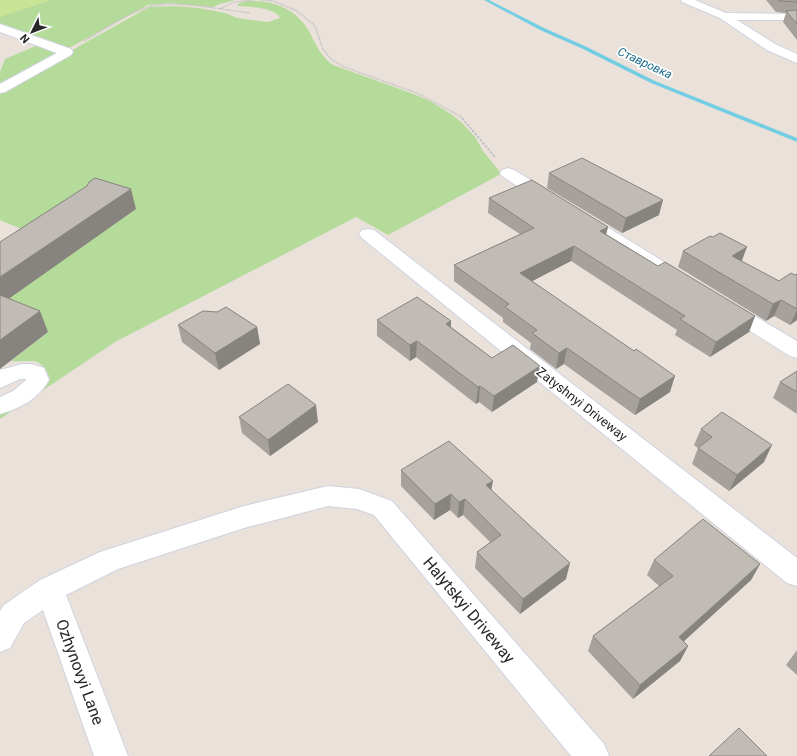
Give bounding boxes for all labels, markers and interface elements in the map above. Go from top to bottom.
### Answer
north arrow [12,12,52,52]
text: N [17,31,32,46]
water label: Ставровка [616,44,674,82]
street label: Zatyshnyi Driveway [534,364,630,444]
street label: Halytskyi Driveway [419,553,519,667]
street label: Ozhynovyi Lane [52,617,108,727]

